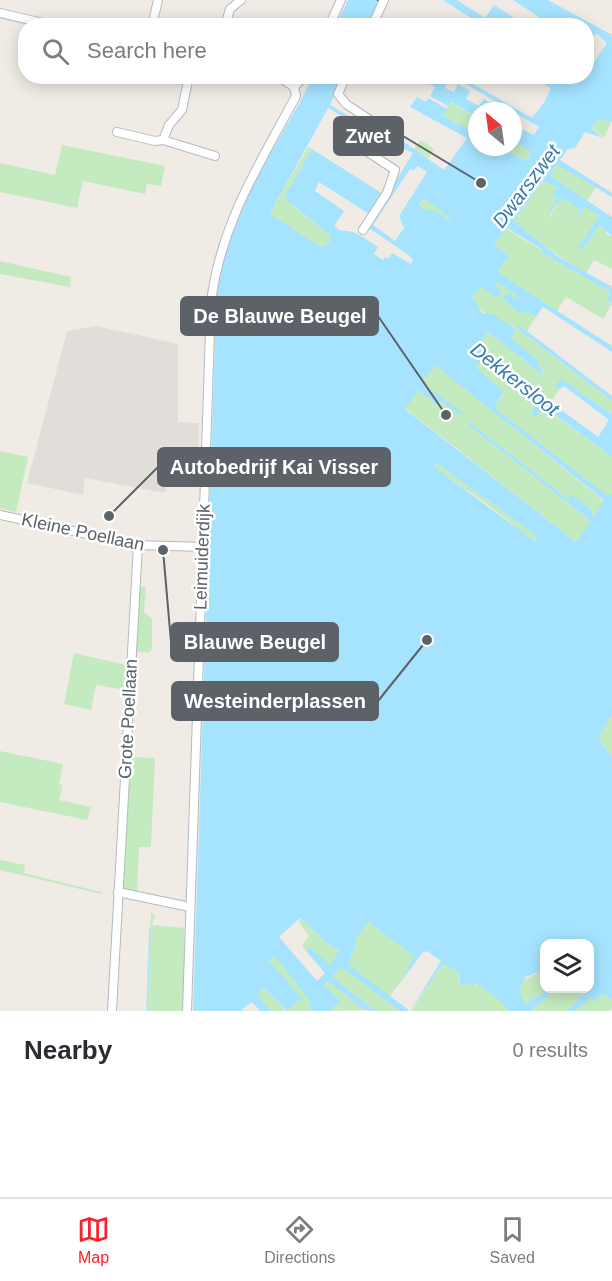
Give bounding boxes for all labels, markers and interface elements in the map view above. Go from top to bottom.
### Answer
search box [18,18,594,84]
icon: search [39,35,72,68]
text: Search here [87,38,207,63]
north arrow [468,102,522,156]
callout: Zwet [334,117,403,155]
text: Zwet [345,125,391,147]
water label: Dwarszwet [488,139,565,232]
callout: De Blauwe Beugel [181,297,378,335]
text: De Blauwe Beugel [193,305,367,327]
water label: Dekkersloot [467,338,565,421]
callout: Autobedrijf Kai Visser [158,448,390,486]
text: Autobedrijf Kai Visser [170,456,379,478]
street label: Leimuiderdijk [190,503,214,610]
street label: Kleine Poellaan [20,509,146,555]
callout: Blauwe Beugel [171,623,338,661]
text: Blauwe Beugel [184,631,326,653]
street label: Grote Poellaan [115,659,141,779]
callout: Westeinderplassen [172,682,378,720]
text: Westeinderplassen [184,690,366,712]
map controls [540,939,594,993]
button: layers [540,939,594,993]
text: Nearby [24,1035,112,1065]
text: 0 results [512,1039,588,1061]
tab: Map [77,1213,110,1267]
tab: Directions [264,1213,335,1267]
tab: Saved [490,1213,535,1267]

